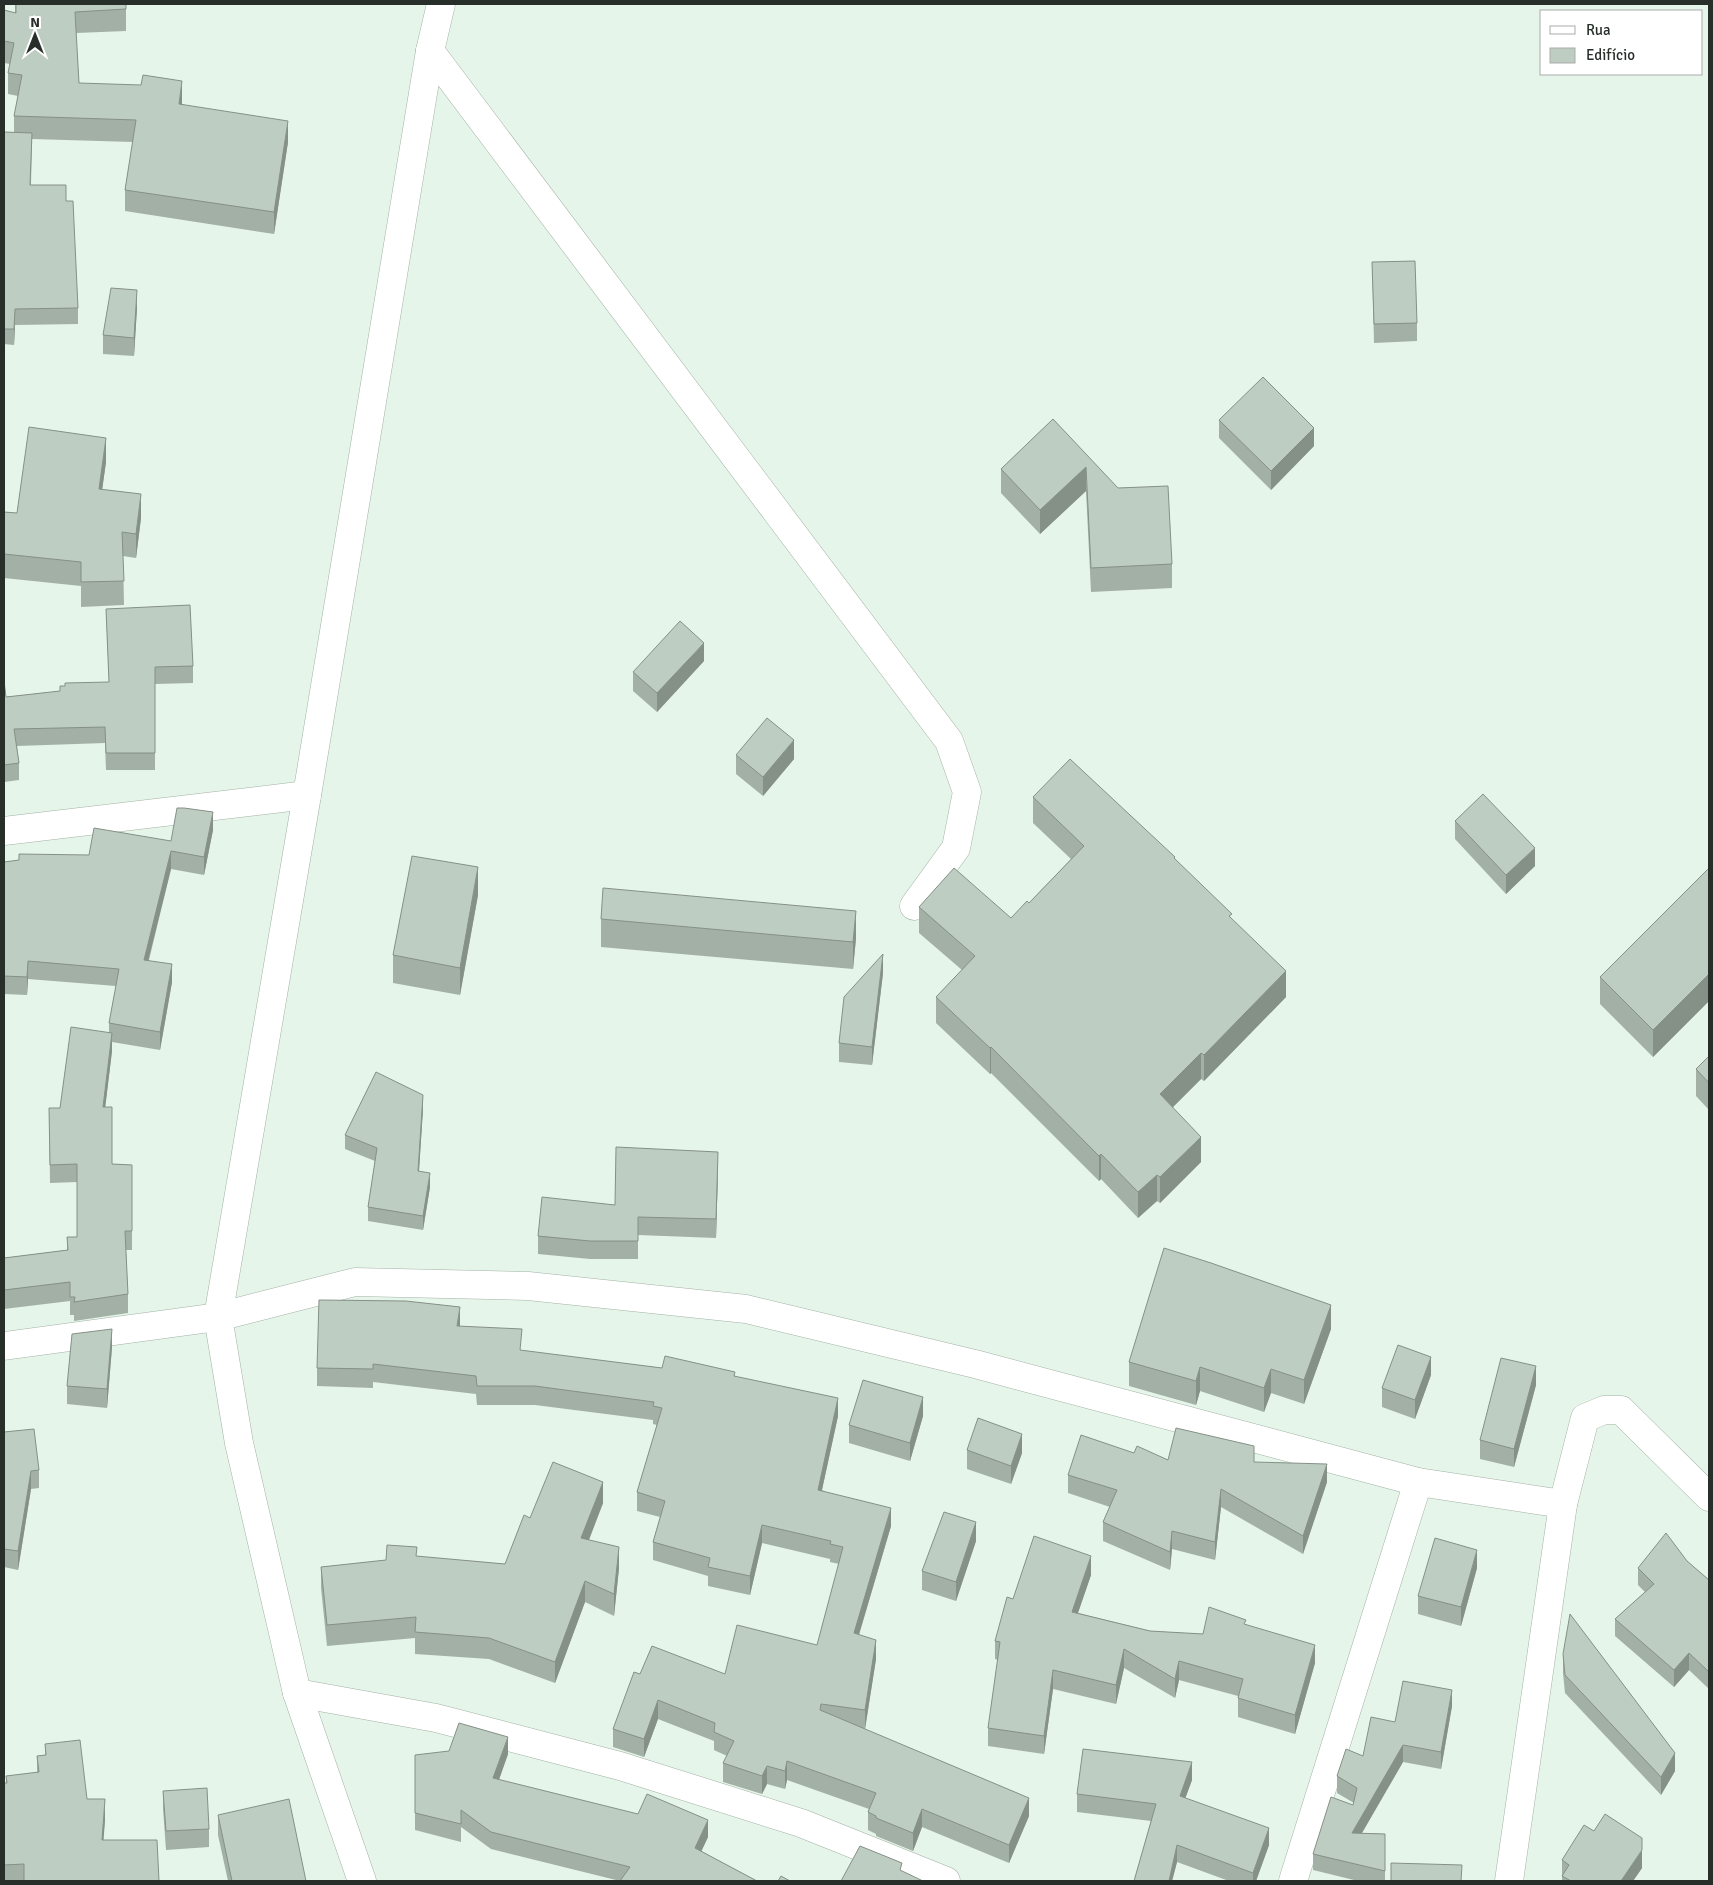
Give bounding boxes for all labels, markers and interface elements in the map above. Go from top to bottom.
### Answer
north arrow [10,10,60,60]
legend [1540,10,1703,75]
text: N [30,14,40,31]
text: Rua [1586,21,1611,39]
text: Edifício [1586,46,1635,64]

